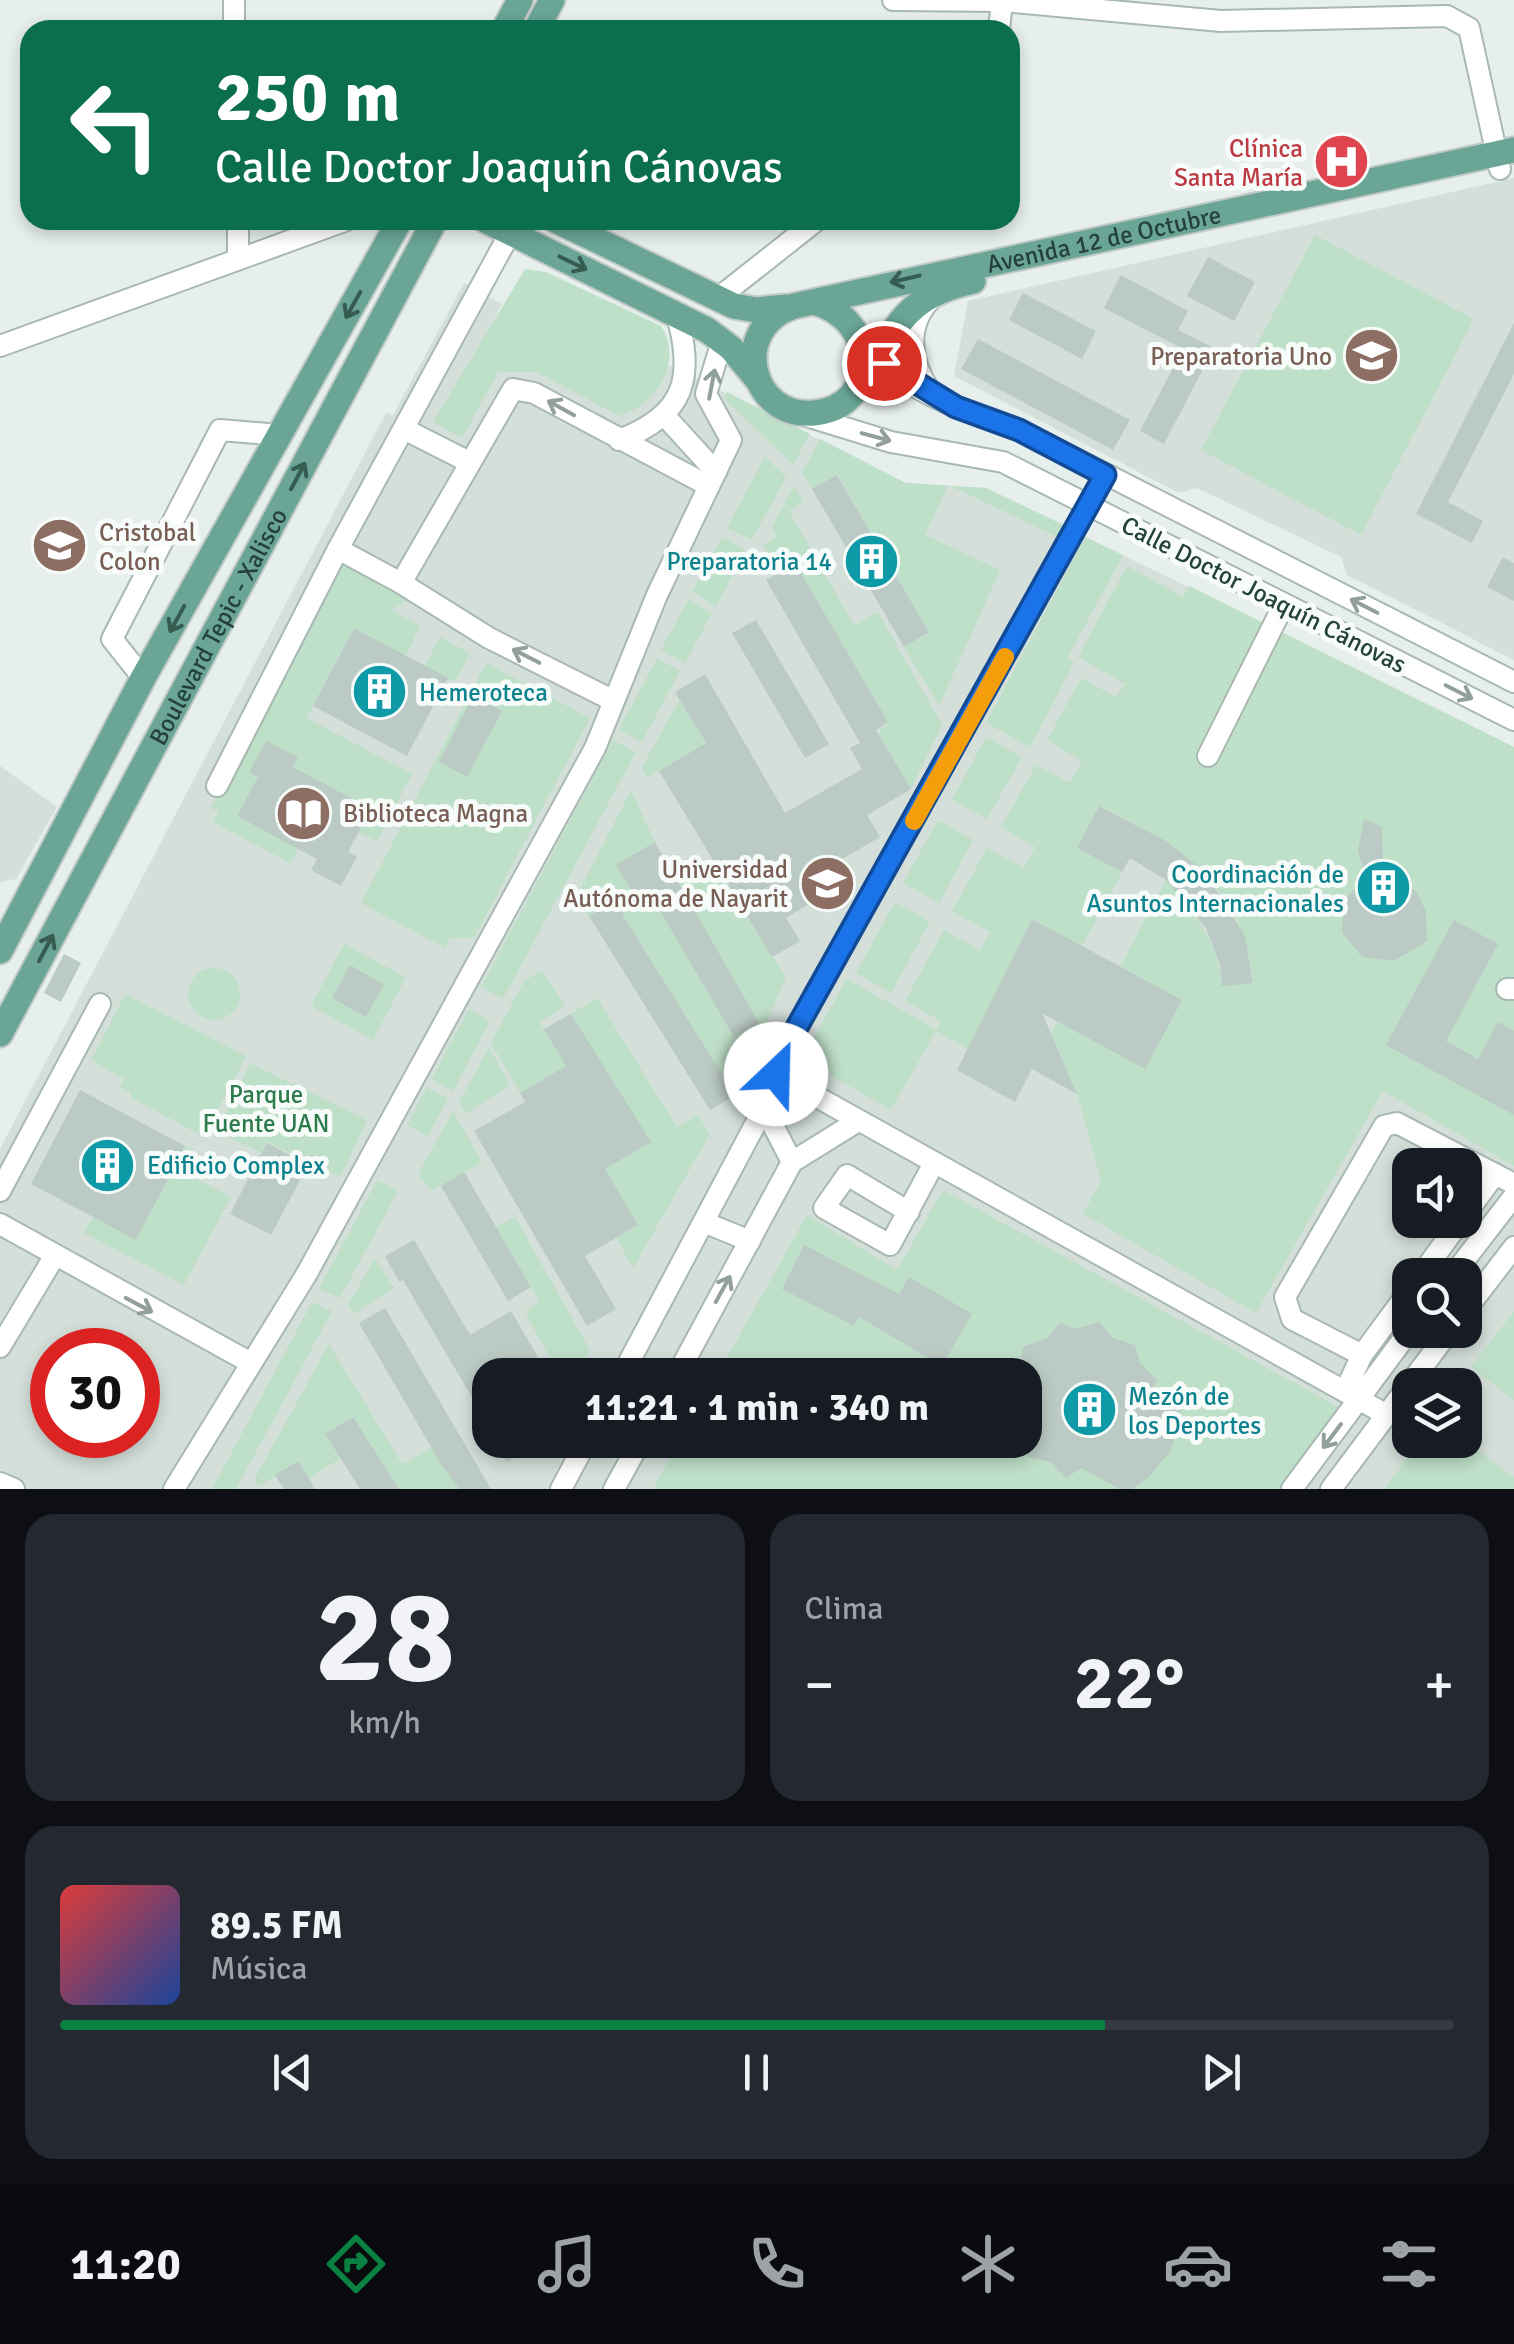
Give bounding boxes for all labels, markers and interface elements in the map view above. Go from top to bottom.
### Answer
text: 250 m [215,54,400,140]
icon: left [50,60,180,190]
hospital icon: Clínica Santa María [1312,132,1372,192]
place label: Clínica Santa María [1174,133,1303,193]
text: Calle Doctor Joaquín Cánovas [215,140,783,195]
street label: Avenida 12 de Octubre [984,199,1224,280]
one-way arrow [557,254,587,273]
one-way arrow [890,271,922,289]
one-way arrow [342,290,362,319]
pin [842,321,927,406]
school or university icon: Preparatoria Uno [1341,326,1401,386]
icon: arrive [857,336,912,391]
place label: Preparatoria Uno [1150,341,1332,372]
one-way arrow [703,368,722,401]
one-way arrow [547,398,576,418]
one-way arrow [860,429,892,448]
one-way arrow [289,462,308,492]
street label: Boulevard Tepic - Xalisco [142,503,294,751]
street label: Calle Doctor Joaquín Cánovas [1116,509,1411,680]
school or university icon: Cristobal Colon [30,516,90,576]
place label: Cristobal Colon [99,517,196,577]
building icon: Preparatoria 14 [841,531,901,591]
place label: Preparatoria 14 [667,546,832,577]
one-way arrow [1350,596,1380,615]
one-way arrow [166,604,186,633]
one-way arrow [511,646,541,665]
building icon: Hemeroteca [350,662,410,722]
place label: Hemeroteca [419,677,548,708]
one-way arrow [1444,683,1474,702]
library icon: Biblioteca Magna [274,783,334,843]
place label: Biblioteca Magna [343,798,528,829]
school or university icon: Universidad Autónoma de Nayarit [797,853,857,913]
place label: Universidad Autónoma de Nayarit [563,854,788,914]
building icon: Coordinación de Asuntos Internacionales [1353,858,1413,918]
place label: Coordinación de Asuntos Internacionales [1086,859,1344,919]
one-way arrow [37,934,56,963]
position arrow [724,1022,828,1126]
park label: Parque Fuente UAN [202,1079,330,1139]
building icon: Edificio Complex [78,1135,138,1195]
map controls [1392,1148,1482,1458]
button: sound [1392,1148,1482,1238]
place label: Edificio Complex [147,1150,325,1181]
button: search [1392,1258,1482,1348]
one-way arrow [714,1275,734,1305]
one-way arrow [124,1295,154,1315]
speed limit sign: 30 [30,1328,160,1458]
button: layers [1392,1368,1482,1458]
building icon: Mezón de los Deportes [1059,1380,1119,1440]
place label: Mezón de los Deportes [1128,1381,1261,1441]
text: 11:21 · 1 min · 340 m [585,1384,929,1431]
one-way arrow [1321,1423,1343,1449]
text: 28 [315,1558,455,1718]
text: Clima [805,1589,883,1628]
text: 22° [1074,1637,1185,1730]
text: − [805,1651,834,1719]
text: + [1424,1651,1454,1719]
text: km/h [349,1703,421,1742]
text: 89.5 FM [210,1902,343,1949]
text: Música [210,1949,307,1988]
icon: previous [265,2045,320,2100]
icon: pause [729,2045,784,2100]
icon: next [1194,2045,1249,2100]
icon: directions [321,2229,391,2299]
icon: music [532,2229,602,2299]
icon: phone [742,2229,812,2299]
icon: climate [953,2229,1023,2299]
icon: car [1163,2229,1233,2299]
icon: filters [1374,2229,1444,2299]
text: 11:20 [70,2237,181,2292]

